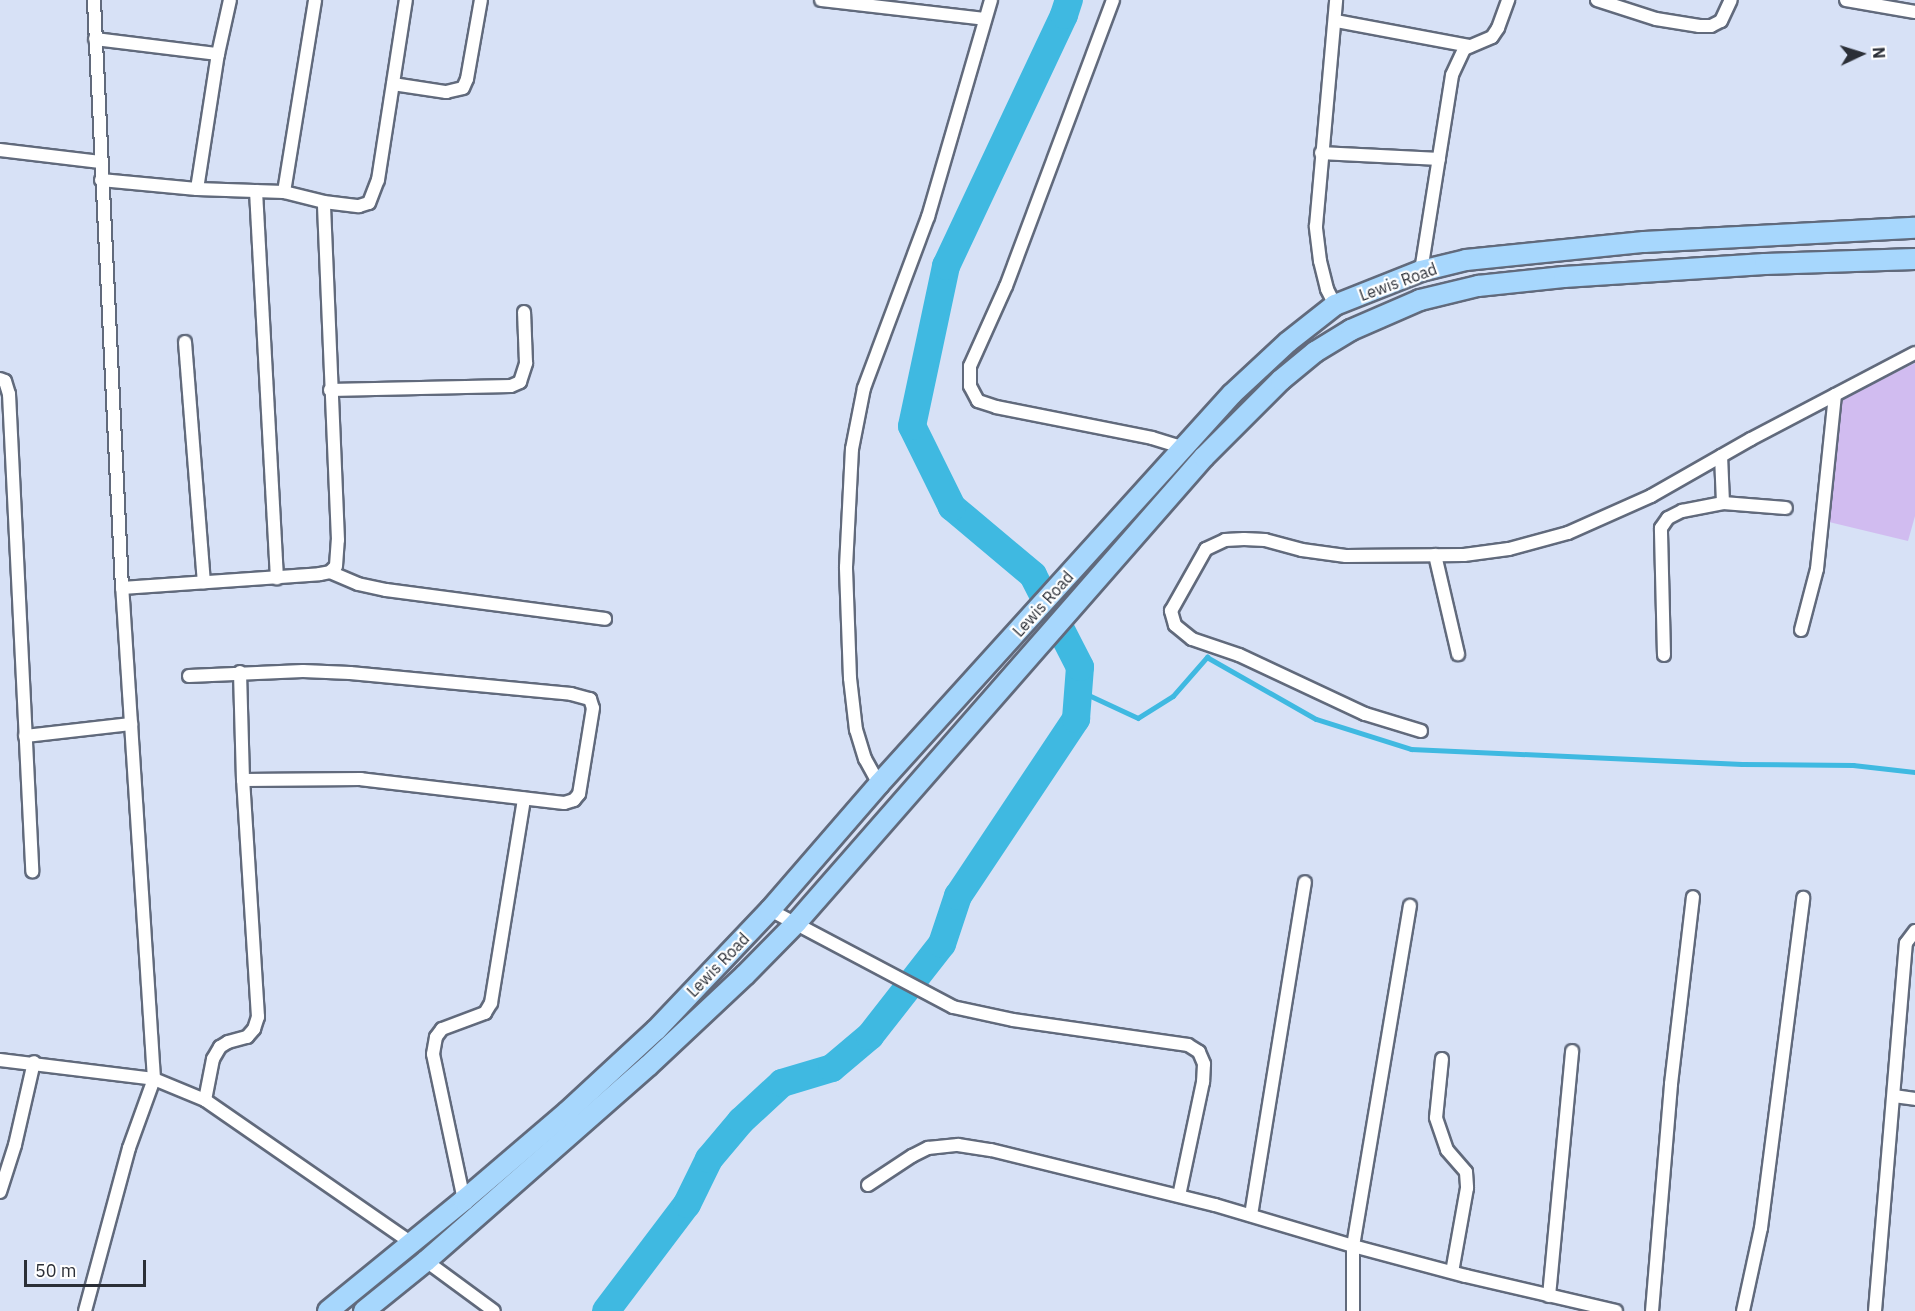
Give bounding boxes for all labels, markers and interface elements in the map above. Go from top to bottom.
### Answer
north arrow [1831,24,1891,84]
text: N [1869,46,1889,59]
street label: Lewis Road [1357,259,1439,305]
street label: Lewis Road [1009,567,1077,641]
street label: Lewis Road [683,929,753,1001]
scale bar [27,1248,148,1286]
text: 50 m [35,1259,77,1282]

